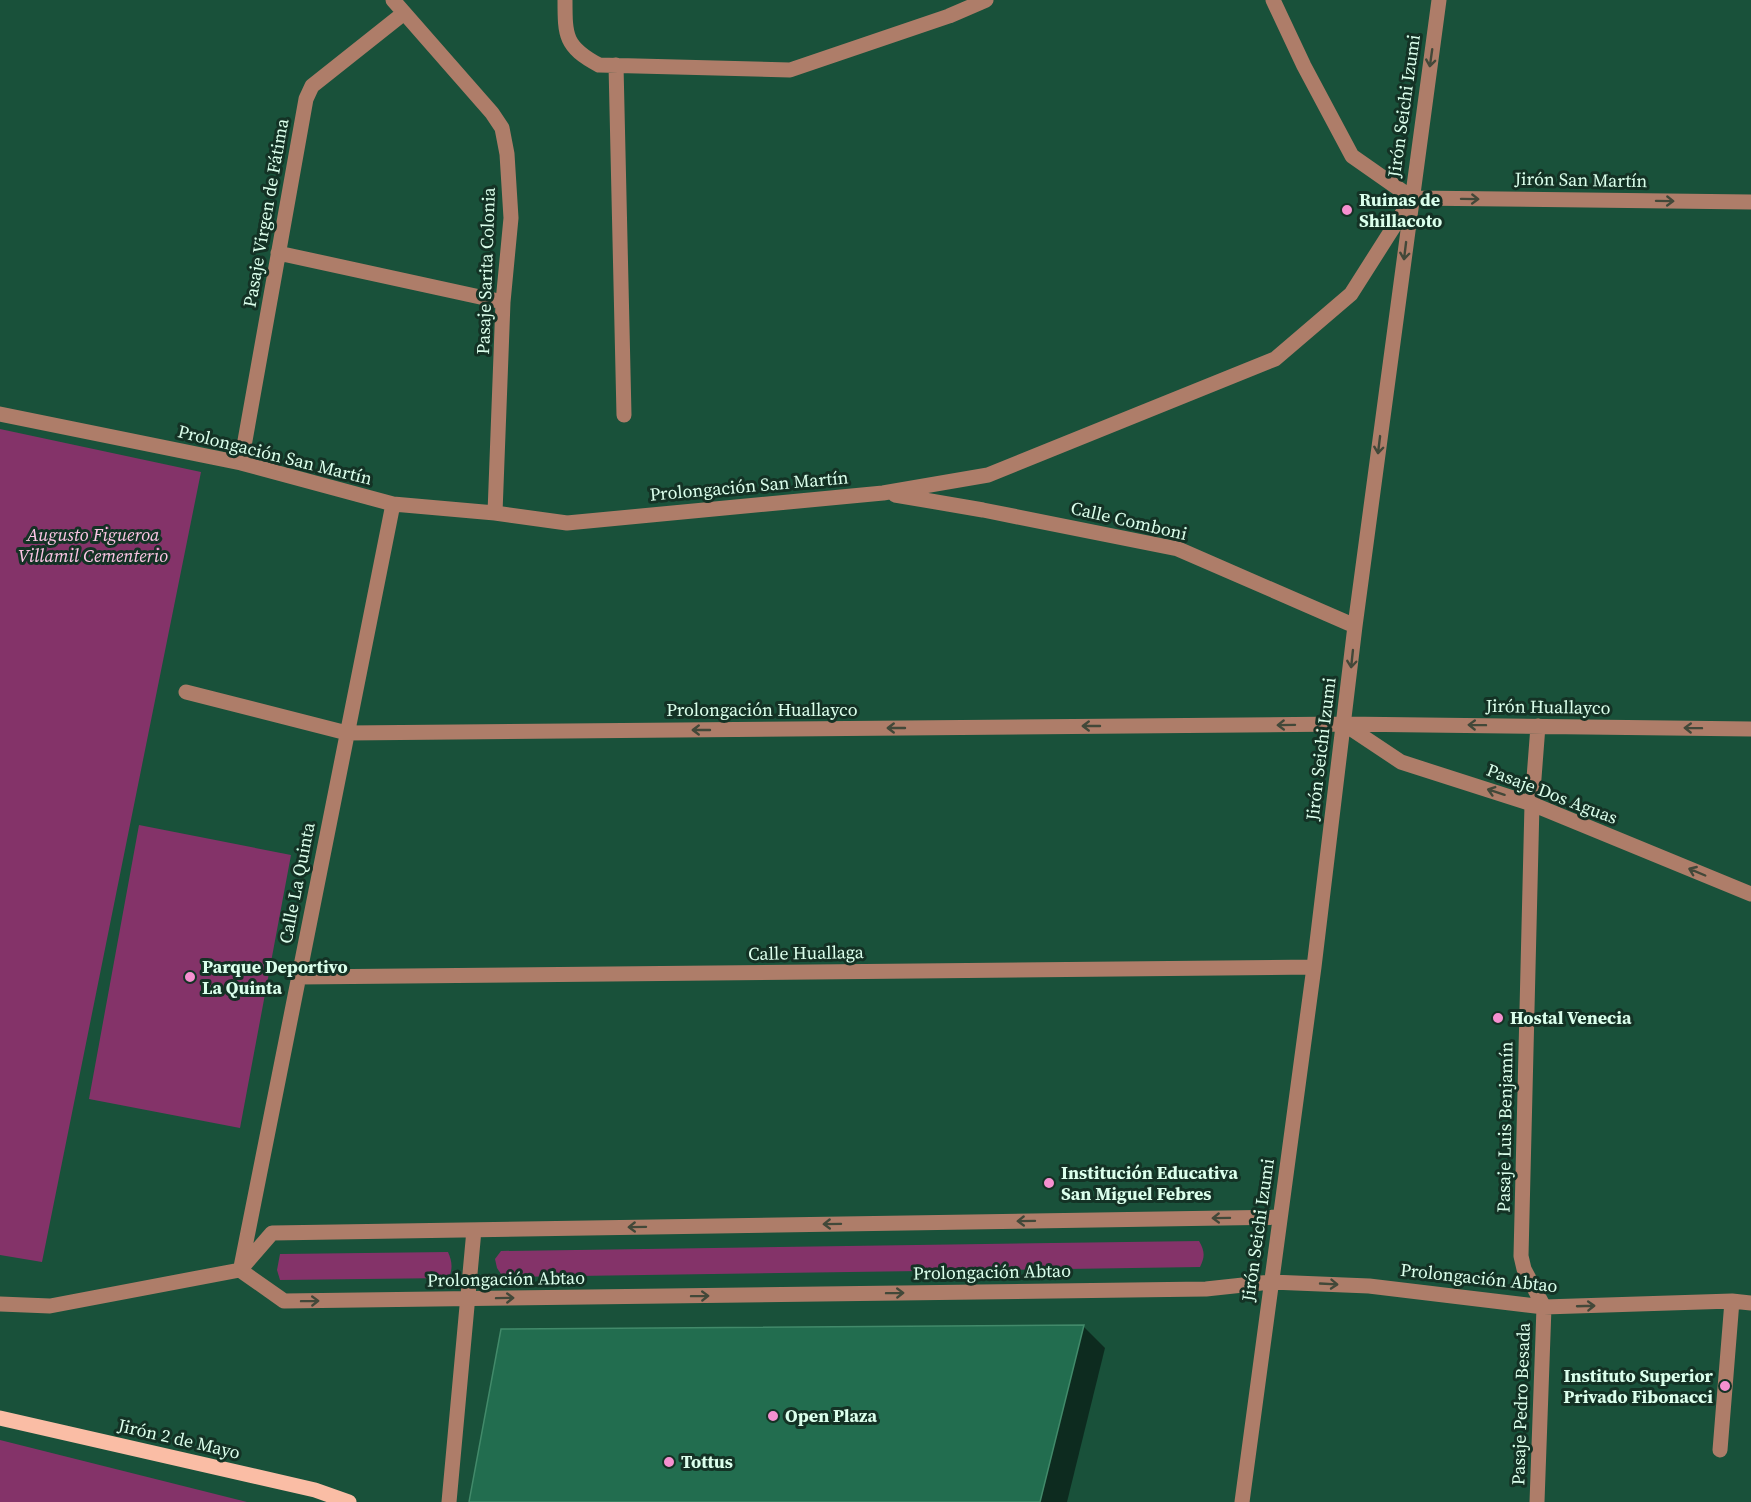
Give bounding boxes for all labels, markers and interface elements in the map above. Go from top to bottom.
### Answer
street label: Jirón Seichi Izumi [1381,33,1426,180]
one-way arrow [1425,48,1436,67]
street label: Pasaje Virgen de Fátima [237,116,295,309]
street label: Jirón San Martín [1513,166,1648,193]
street label: Pasaje Sarita Colonia [470,186,501,355]
place label: Ruinas de Shillacoto [1359,187,1442,233]
one-way arrow [1460,193,1480,204]
one-way arrow [1655,195,1675,207]
marker: Ruinas de Shillacoto [1340,203,1354,217]
one-way arrow [1399,241,1410,261]
street label: Prolongación San Martín [175,418,375,491]
one-way arrow [1374,434,1385,454]
street label: Prolongación San Martín [649,464,849,507]
street label: Calle Comboni [1069,495,1190,546]
park label: Augusto Figueroa Villamil Cementerio [18,522,168,568]
one-way arrow [1346,648,1357,668]
street label: Jirón Seichi Izumi [1299,676,1342,823]
street label: Jirón Huallayco [1484,693,1611,720]
street label: Prolongación Huallayco [666,697,858,722]
one-way arrow [1276,719,1296,731]
one-way arrow [1467,719,1487,731]
one-way arrow [1081,720,1101,732]
one-way arrow [886,722,906,734]
one-way arrow [1683,723,1703,734]
one-way arrow [691,724,711,736]
street label: Pasaje Dos Aguas [1483,757,1621,830]
one-way arrow [1487,786,1506,797]
street label: Calle La Quinta [272,819,321,946]
one-way arrow [1688,866,1707,877]
street label: Calle Huallaga [748,939,865,966]
place label: Parque Deportivo La Quinta [202,954,348,1000]
marker: Parque Deportivo La Quinta [183,970,197,984]
place label: Hostal Venecia [1510,1005,1632,1030]
marker: Hostal Venecia [1491,1011,1505,1025]
street label: Pasaje Luis Benjamín [1491,1041,1518,1213]
street label: Jirón Seichi Izumi [1235,1157,1280,1304]
place label: Institución Educativa San Miguel Febres [1061,1160,1238,1206]
marker: Institución Educativa San Miguel Febres [1042,1176,1056,1190]
one-way arrow [1212,1212,1232,1223]
one-way arrow [1017,1215,1037,1227]
one-way arrow [822,1218,842,1230]
one-way arrow [627,1221,647,1233]
street label: Prolongación Abtao [1399,1257,1559,1298]
street label: Prolongación Abtao [913,1258,1071,1285]
street label: Prolongación Abtao [427,1265,585,1292]
one-way arrow [1319,1279,1339,1290]
one-way arrow [885,1287,905,1299]
one-way arrow [690,1290,710,1301]
one-way arrow [495,1292,515,1304]
one-way arrow [300,1295,320,1306]
one-way arrow [1575,1300,1595,1312]
street label: Pasaje Pedro Besada [1505,1321,1536,1486]
place label: Instituto Superior Privado Fibonacci [1563,1363,1714,1409]
marker: Instituto Superior Privado Fibonacci [1718,1379,1732,1393]
place label: Open Plaza [785,1403,877,1428]
marker: Open Plaza [766,1409,780,1423]
street label: Jirón 2 de Mayo [115,1412,243,1465]
place label: Tottus [681,1449,733,1474]
marker: Tottus [662,1455,676,1469]

